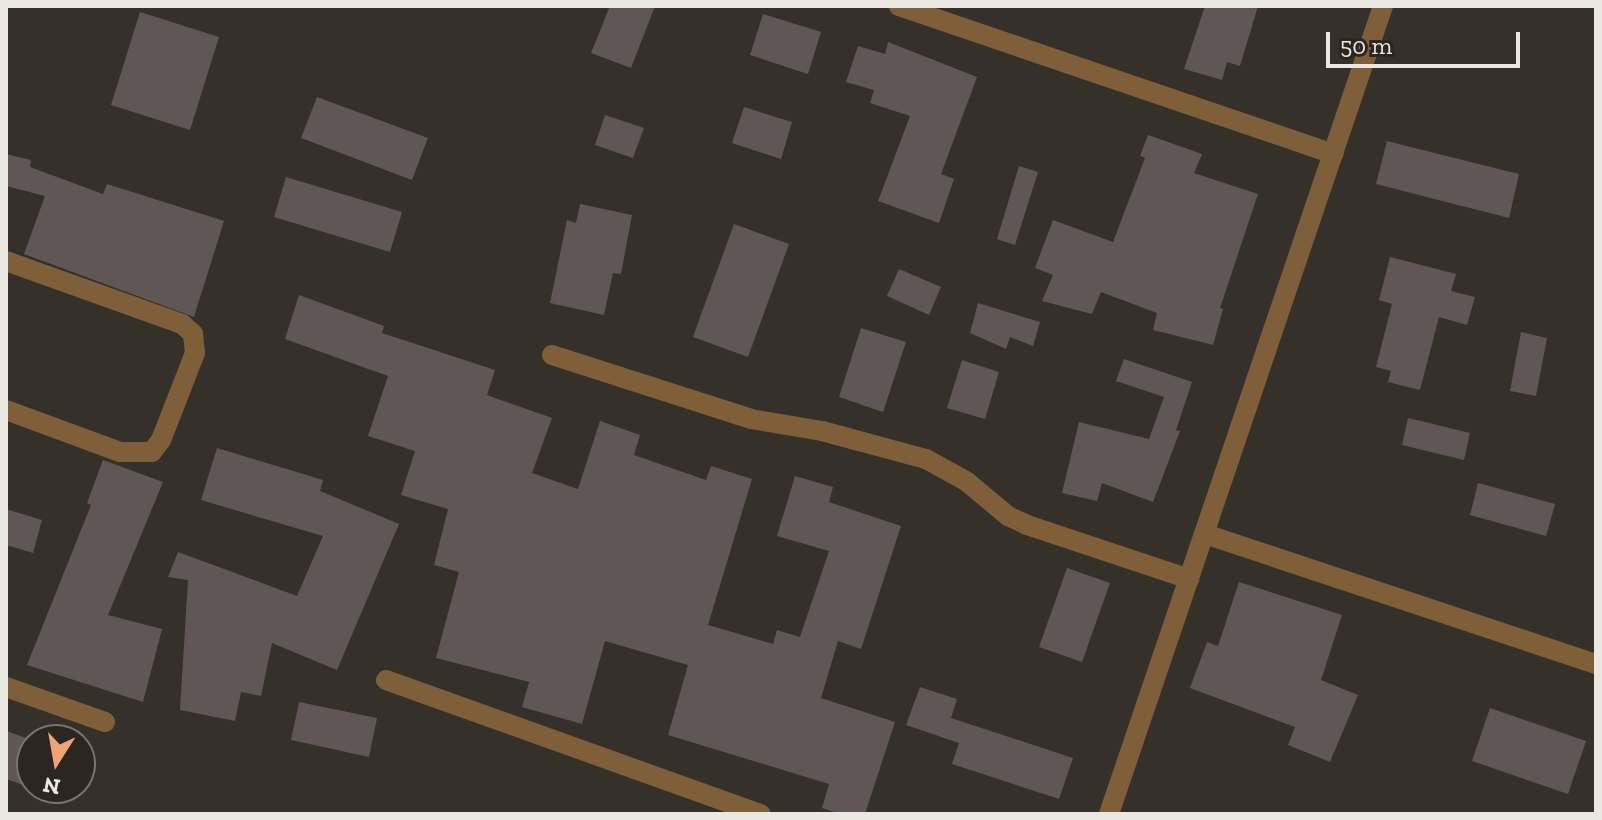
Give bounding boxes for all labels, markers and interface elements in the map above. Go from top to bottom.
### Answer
scale bar [1330,16,1524,66]
text: 50 m [1340,31,1392,60]
north arrow [16,724,96,804]
text: N [41,771,63,801]

